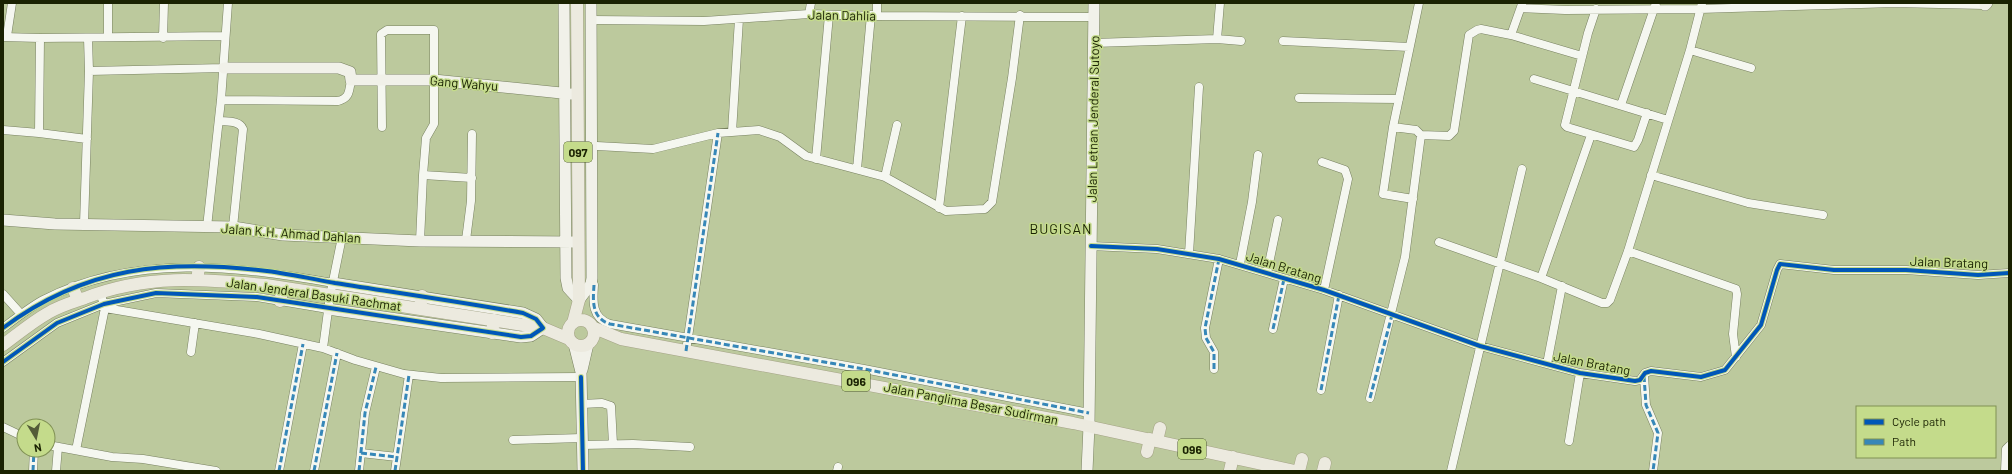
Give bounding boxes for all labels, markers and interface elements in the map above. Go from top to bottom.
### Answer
street label: Jalan Dahlia [808,6,876,24]
street label: Jalan Letnan Jenderal Sutoyo [1084,36,1102,202]
street label: Gang Wahyu [429,72,499,94]
road number: 097 [564,142,592,162]
street label: Jalan K.H. Ahmad Dahlan [221,220,361,246]
district label: BUGISAN [1030,220,1093,237]
street label: Jalan Bratang [1244,248,1324,286]
street label: Jalan Bratang [1910,253,1988,271]
street label: Jalan Jenderal Basuki Rachmat [225,274,403,314]
street label: Jalan Bratang [1552,348,1632,378]
road number: 096 [842,371,870,391]
street label: Jalan Panglima Besar Sudirman [882,378,1060,428]
legend [1856,406,1996,458]
text: Cycle path [1892,414,1946,428]
north arrow [16,418,56,458]
text: Path [1892,434,1916,448]
road number: 096 [1178,439,1206,459]
text: N [33,441,43,455]

